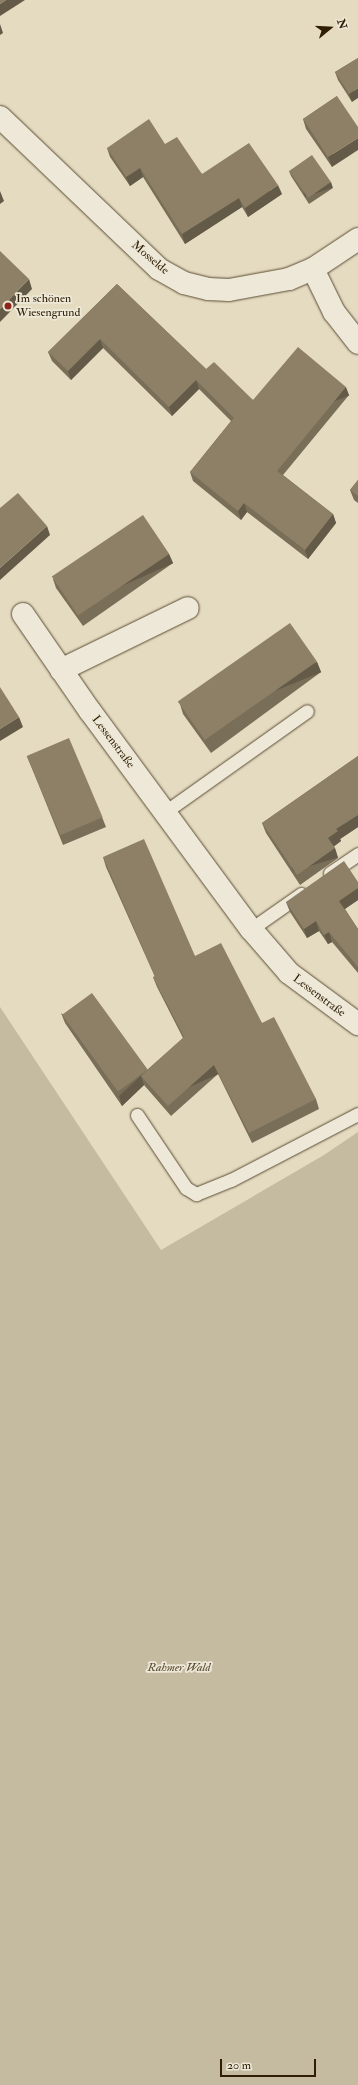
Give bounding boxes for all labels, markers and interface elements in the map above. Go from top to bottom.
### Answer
north arrow [310,8,350,48]
text: N [334,17,350,31]
street label: Mosselde [128,238,172,278]
place label: Im schönen Wiesengrund [16,292,80,320]
marker: Im schönen Wiesengrund [3,301,13,311]
street label: Lessenstraße [89,713,137,771]
street label: Lessenstraße [290,972,348,1020]
park label: Rahmer Wald [148,1661,210,1675]
scale bar [222,2051,318,2077]
text: 20 m [227,2058,251,2073]

